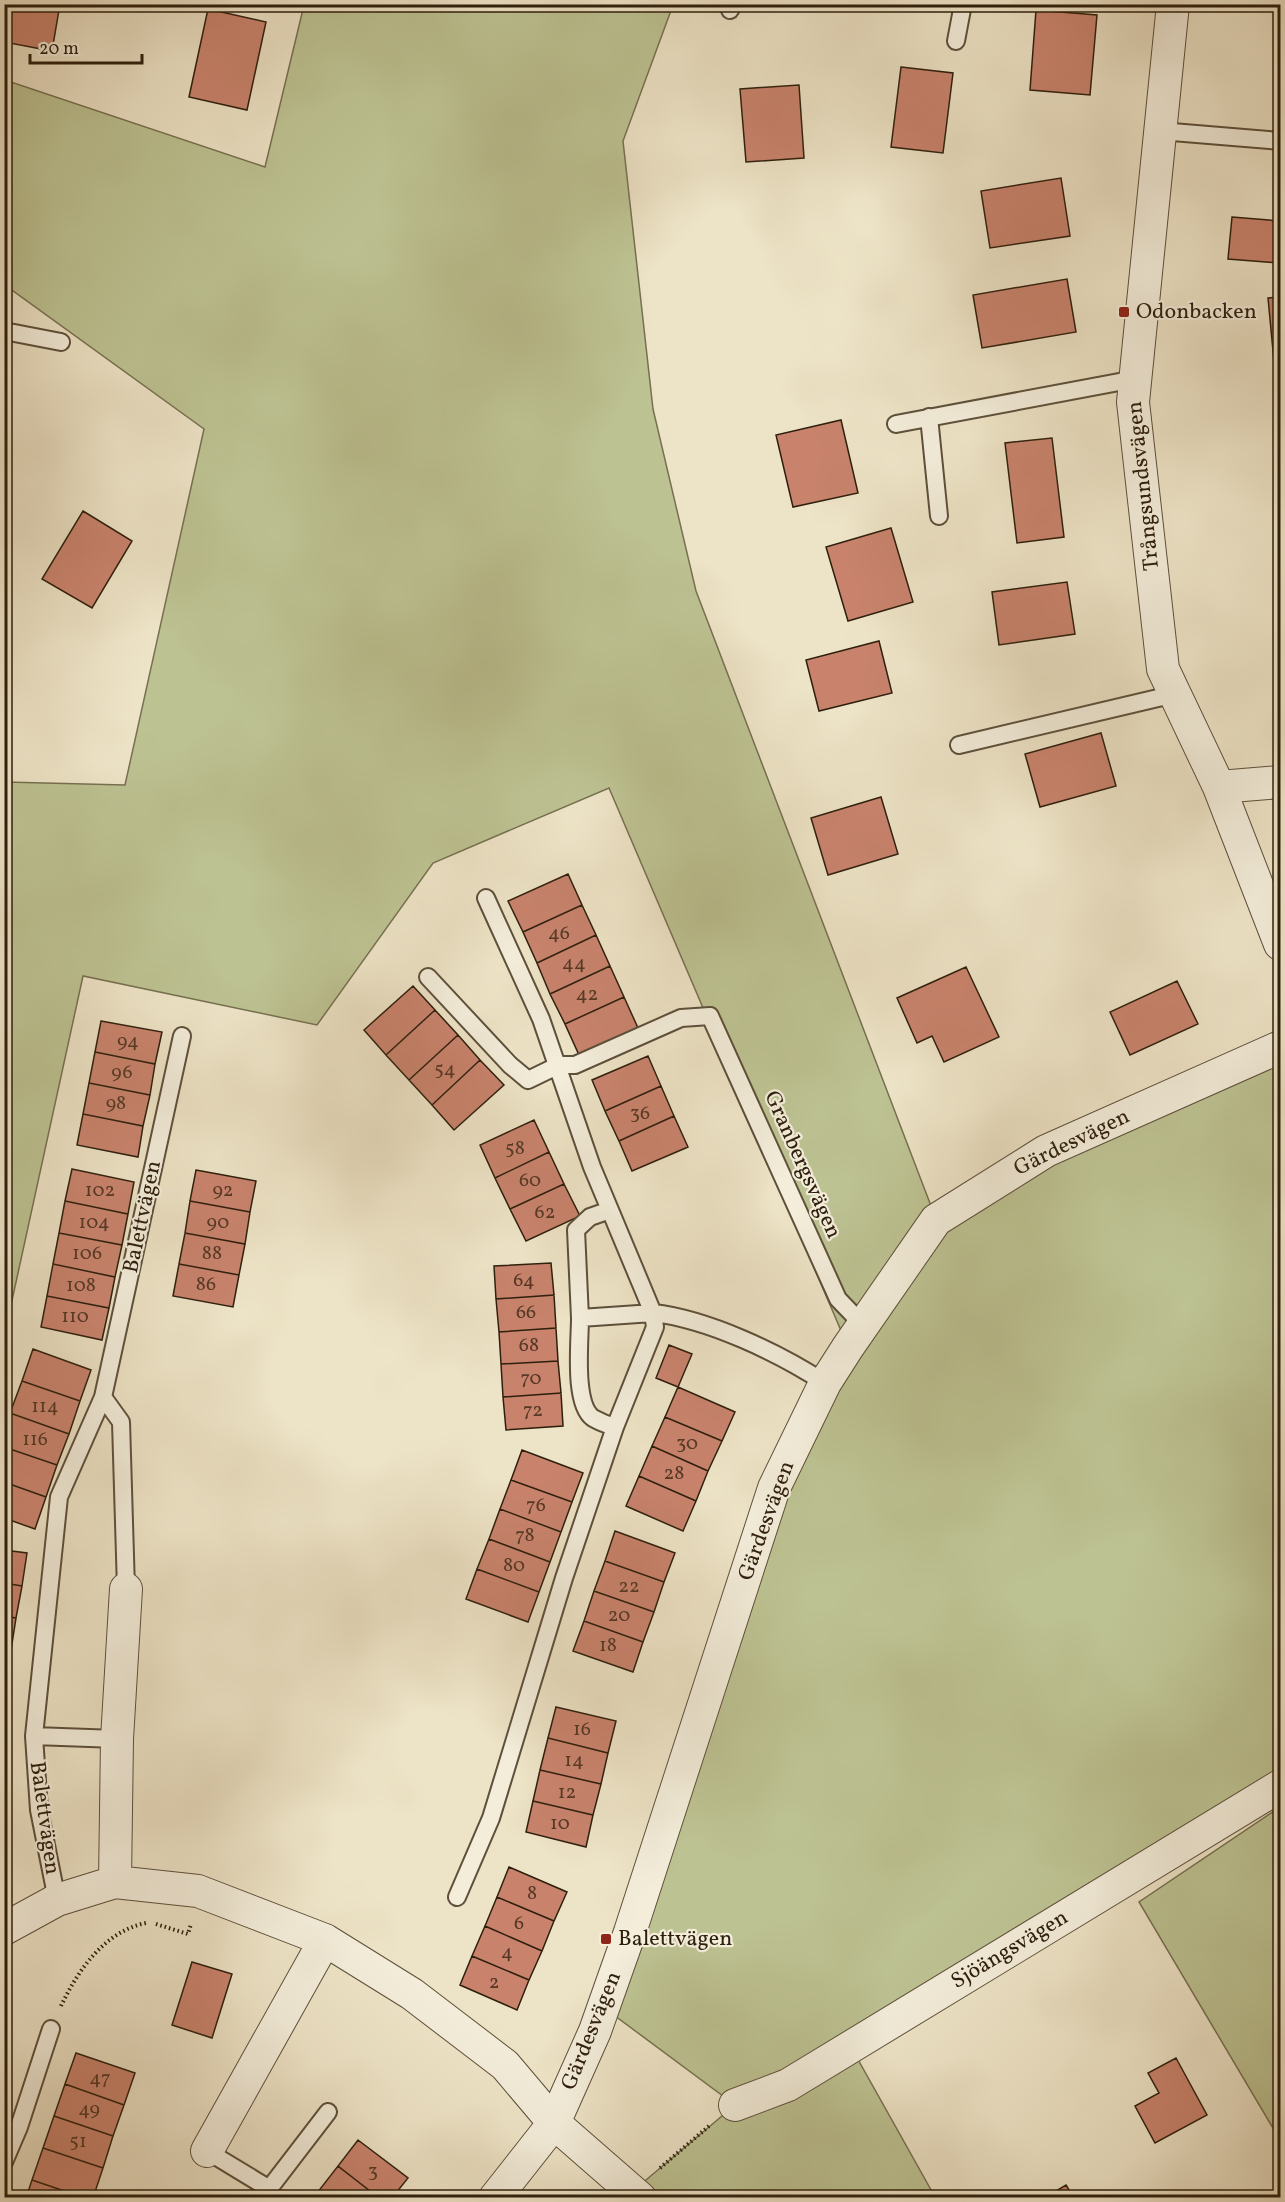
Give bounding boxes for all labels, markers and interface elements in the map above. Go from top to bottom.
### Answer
scale bar [30,27,142,65]
text: 20 m [39,37,79,62]
place label: Odonbacken [1136,297,1257,328]
marker: Odonbacken [1117,305,1131,319]
street label: Trångsundsvägen [1120,400,1168,572]
house number: 46 [548,920,570,948]
house number: 44 [562,950,586,978]
house number: 42 [576,981,598,1009]
house number: 94 [117,1028,139,1056]
house number: 54 [434,1056,456,1084]
house number: 96 [111,1059,133,1087]
street label: Granbergsvägen [756,1086,848,1244]
house number: 98 [106,1090,126,1118]
house number: 36 [630,1100,650,1128]
street label: Gärdesvägen [1009,1102,1135,1184]
house number: 58 [505,1135,525,1163]
street label: Balettvägen [116,1158,170,1276]
house number: 60 [519,1167,541,1195]
house number: 102 [85,1177,115,1205]
house number: 92 [212,1177,234,1205]
house number: 62 [535,1199,555,1227]
house number: 104 [78,1209,110,1237]
house number: 90 [207,1209,229,1237]
house number: 106 [72,1240,102,1268]
house number: 88 [202,1240,222,1268]
house number: 64 [513,1267,535,1295]
house number: 86 [196,1271,216,1299]
house number: 108 [66,1272,96,1300]
house number: 66 [516,1299,536,1327]
house number: 110 [61,1303,89,1331]
house number: 68 [519,1332,539,1360]
house number: 70 [521,1365,541,1393]
house number: 114 [31,1393,59,1421]
house number: 72 [523,1397,543,1425]
house number: 116 [22,1426,48,1454]
house number: 30 [676,1430,698,1458]
street label: Gärdesvägen [731,1457,803,1585]
house number: 28 [664,1460,684,1488]
house number: 76 [526,1492,546,1520]
house number: 78 [515,1522,535,1550]
house number: 80 [503,1552,525,1580]
house number: 22 [618,1573,640,1601]
house number: 20 [608,1602,630,1630]
house number: 18 [599,1632,617,1660]
house number: 16 [573,1716,591,1744]
house number: 14 [564,1747,584,1775]
street label: Balettvägen [21,1759,67,1877]
house number: 12 [558,1779,576,1807]
house number: 10 [550,1810,570,1838]
house number: 8 [527,1880,537,1908]
street label: Sjöängsvägen [946,1903,1074,1997]
house number: 6 [514,1910,524,1938]
place label: Balettvägen [618,1924,732,1955]
marker: Balettvägen [599,1932,613,1946]
house number: 4 [501,1939,513,1967]
street label: Gärdesvägen [554,1967,630,2095]
house number: 2 [489,1969,499,1997]
house number: 47 [89,2065,111,2093]
house number: 49 [78,2096,100,2124]
house number: 51 [69,2128,87,2156]
house number: 3 [368,2158,378,2186]

